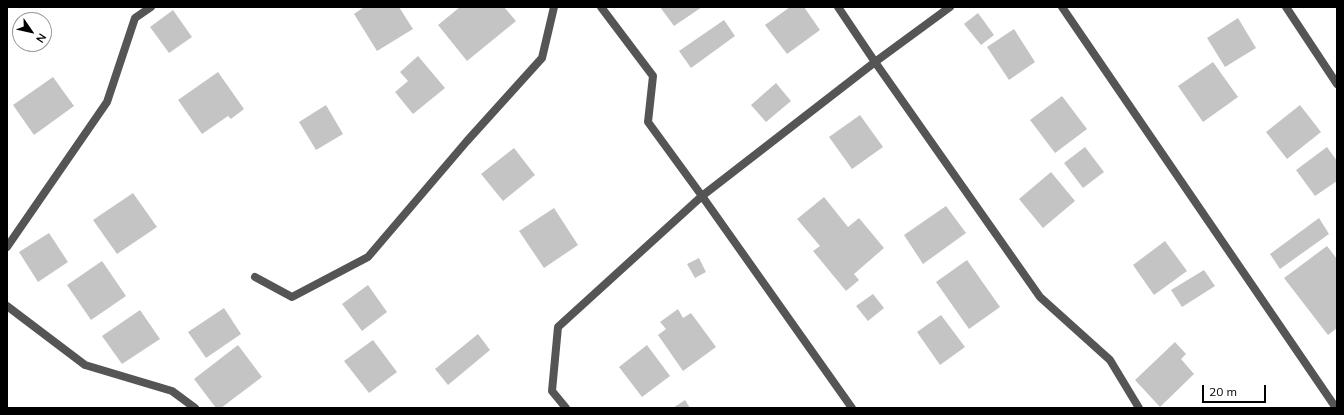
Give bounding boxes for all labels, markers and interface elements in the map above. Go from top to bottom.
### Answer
north arrow [12,12,52,52]
text: N [33,31,49,46]
scale bar [1204,377,1268,403]
text: 20 m [1209,384,1237,399]

